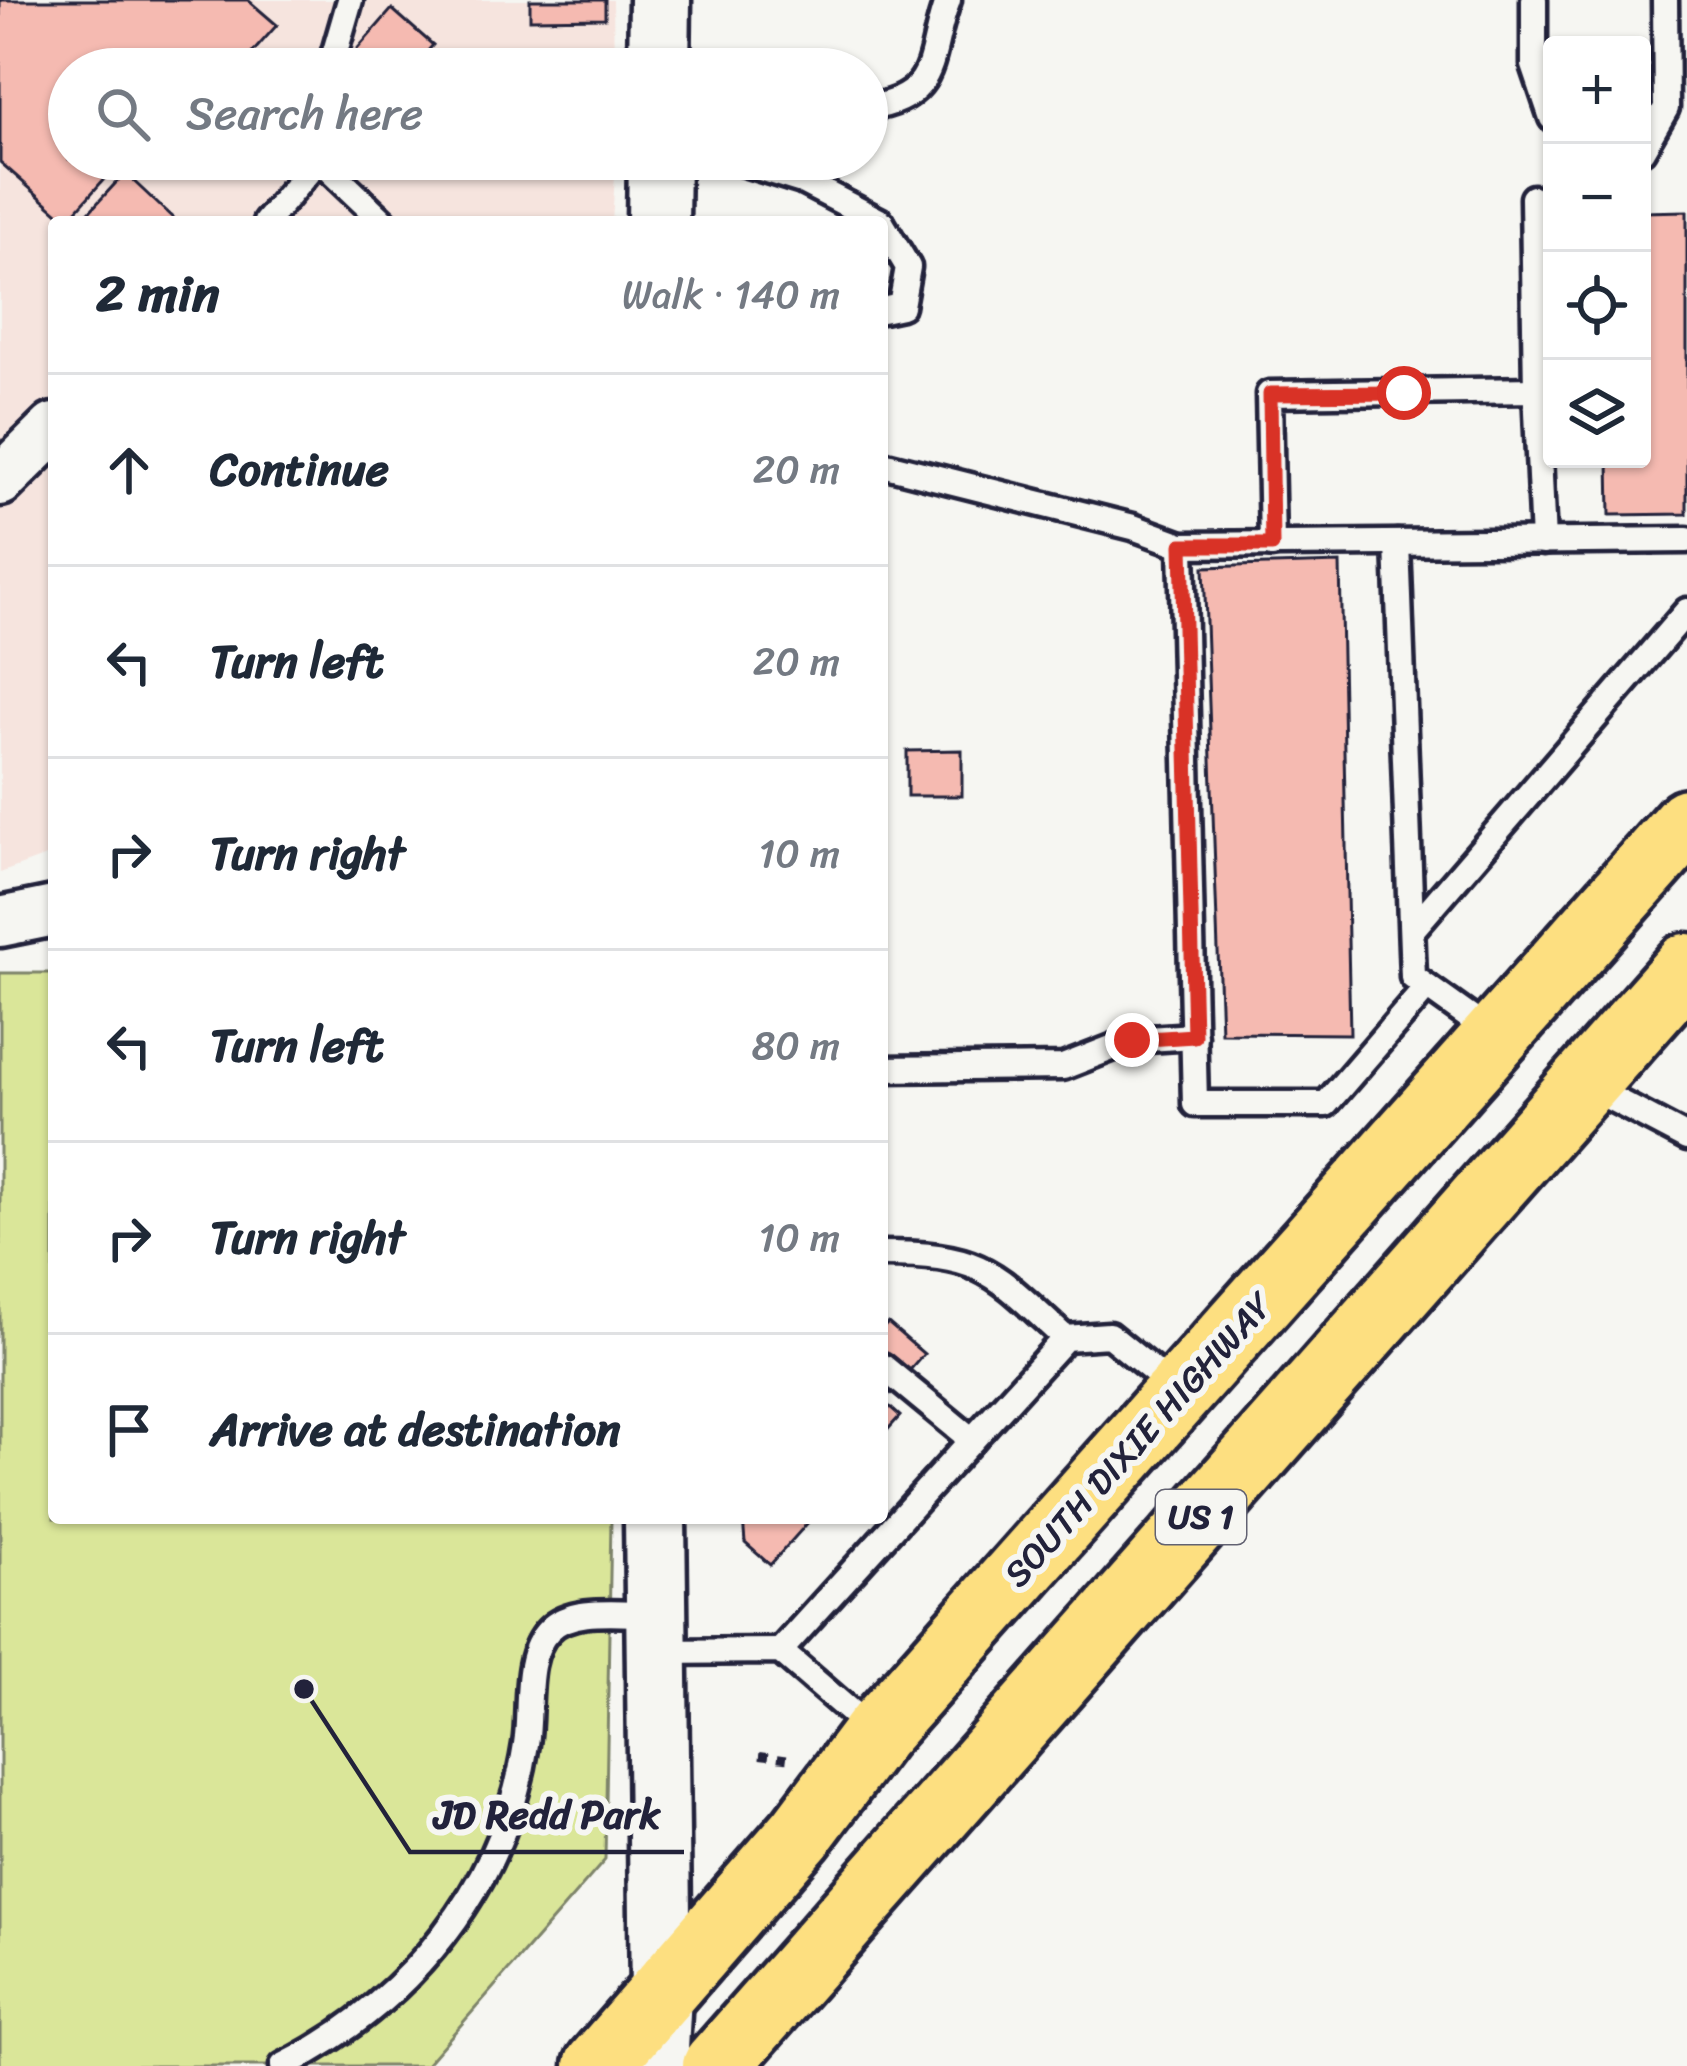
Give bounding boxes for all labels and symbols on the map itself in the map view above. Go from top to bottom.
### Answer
route start [1377,366,1431,420]
route end [1105,1013,1159,1067]
street label: SOUTH DIXIE HIGHWAY [987,1276,1290,1603]
road number: US 1 [1156,1490,1246,1544]
callout: JD Redd Park [410,1777,684,1852]
text: JD Redd Park [432,1780,661,1849]

